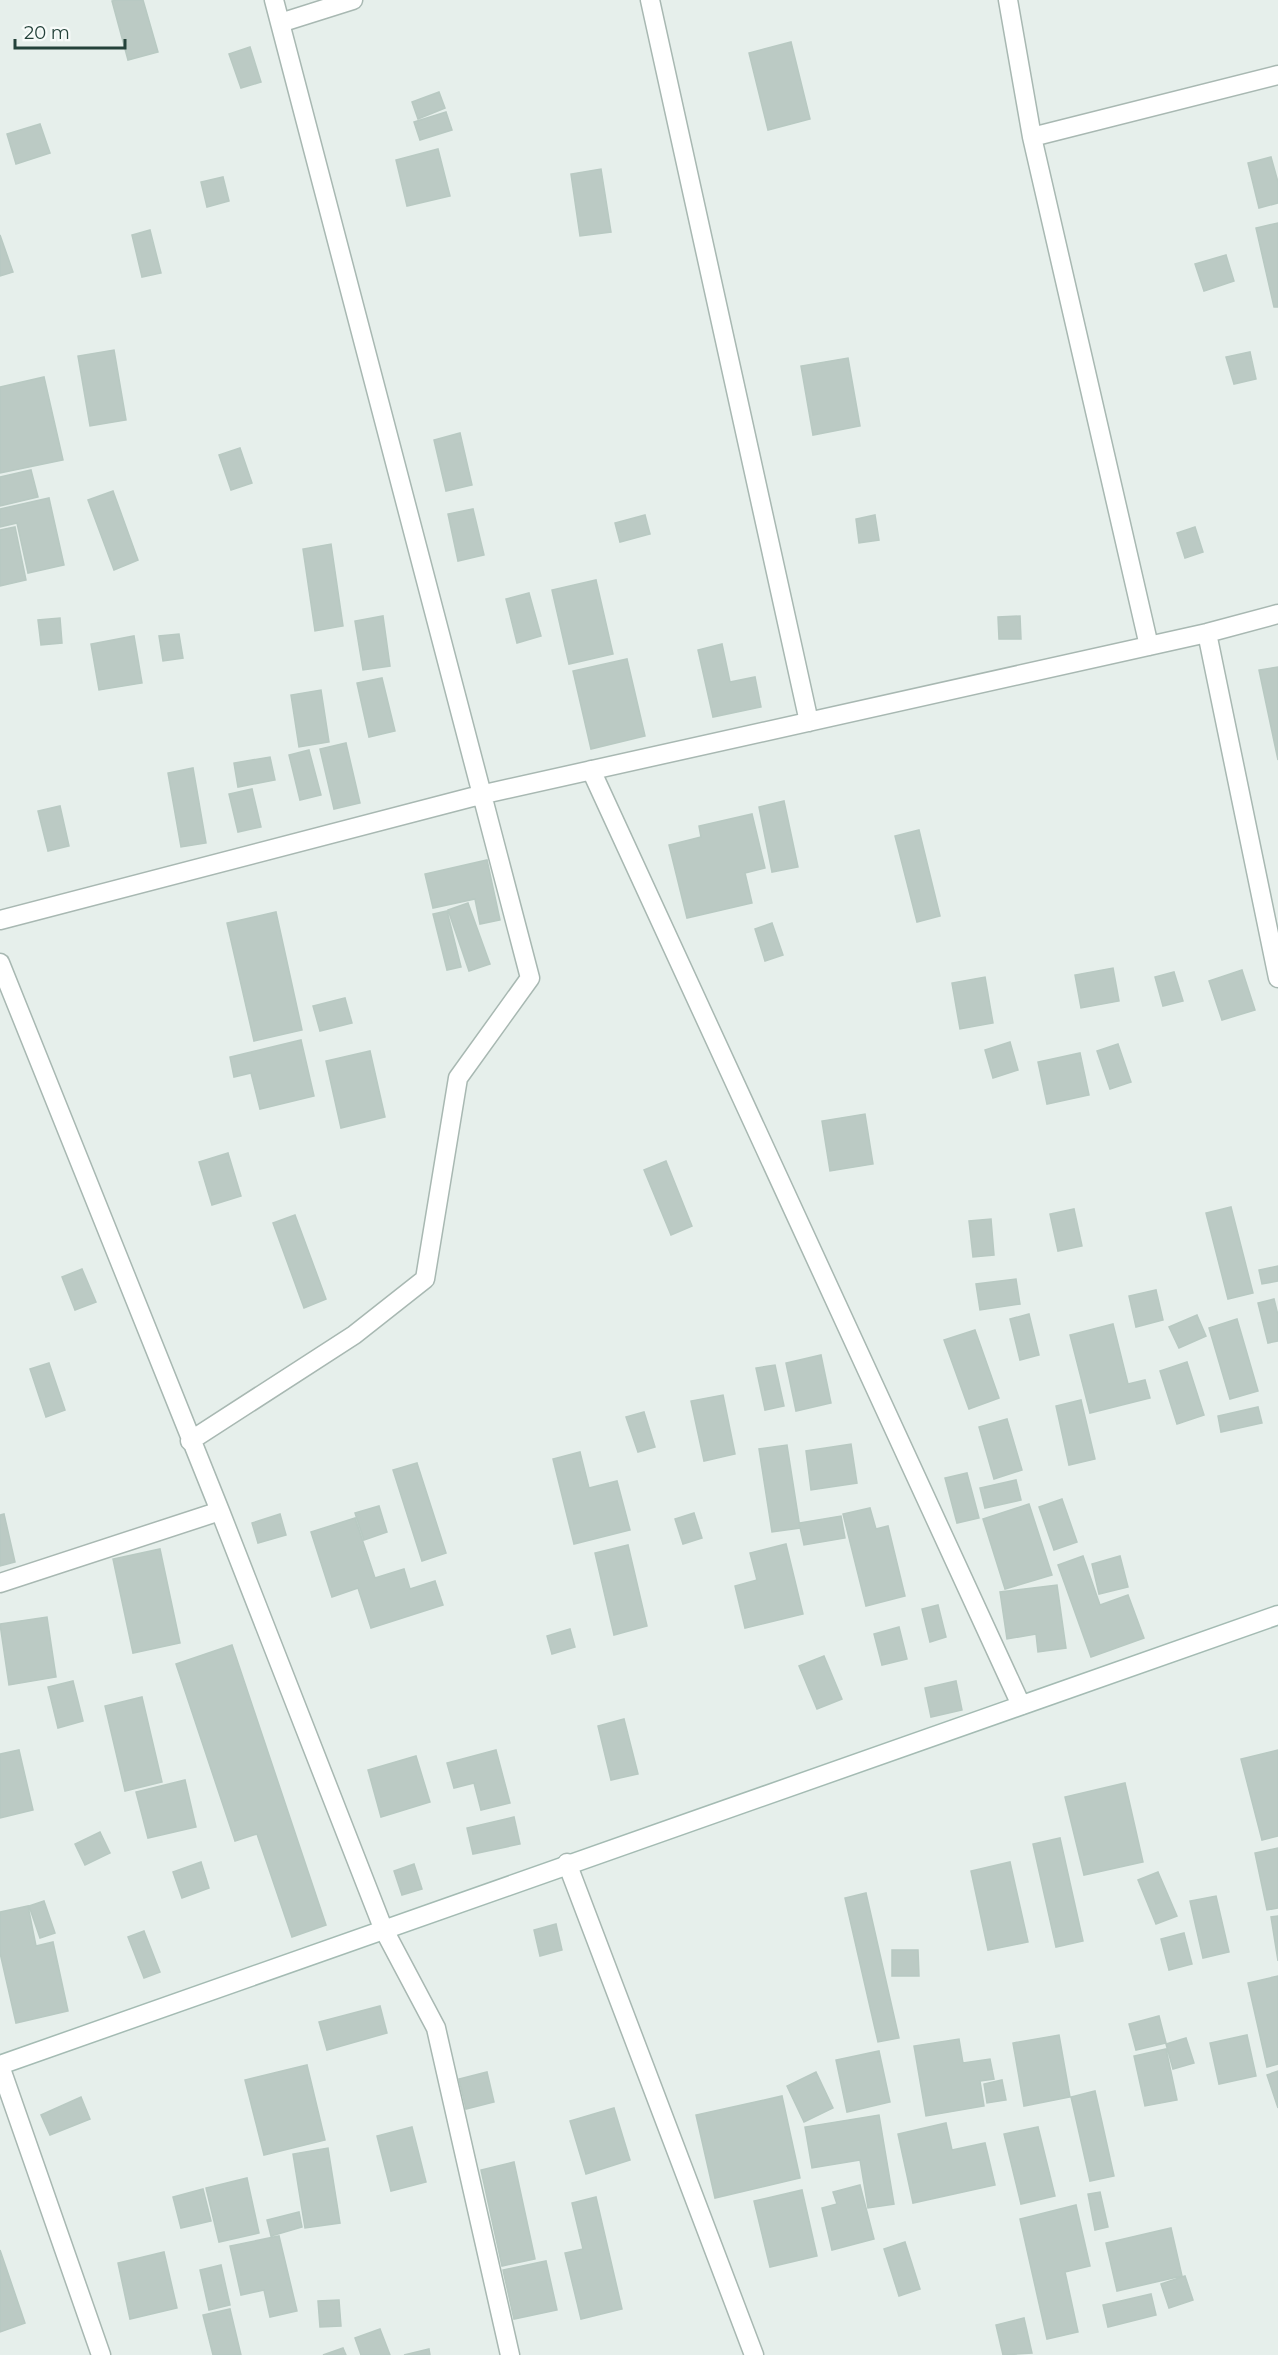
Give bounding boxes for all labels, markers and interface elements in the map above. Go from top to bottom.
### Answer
scale bar [15,12,124,50]
text: 20 m [24,22,70,44]

